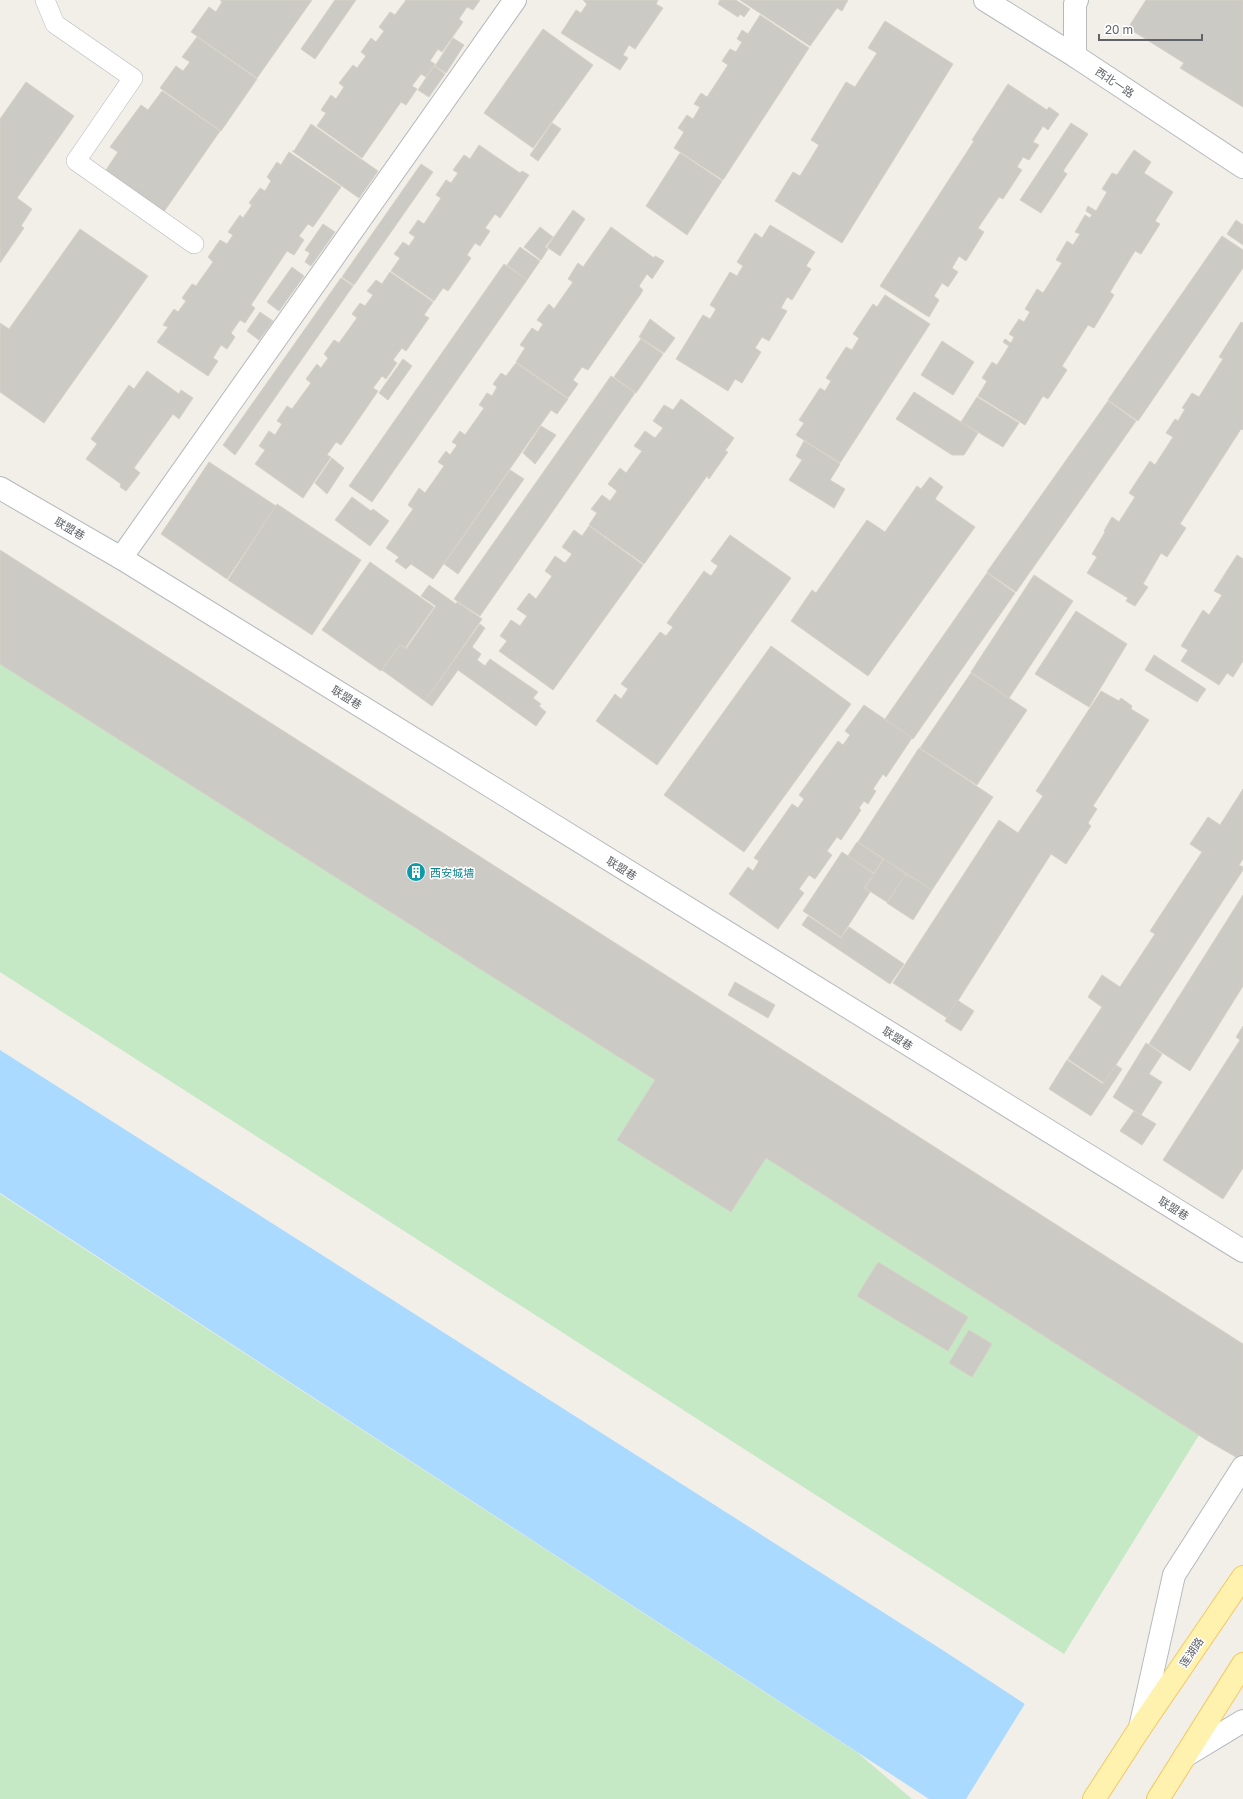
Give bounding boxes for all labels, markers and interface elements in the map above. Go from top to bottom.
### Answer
scale bar [1099,16,1202,42]
text: 20 m [1105,22,1133,37]
street label: 西北一路 [1093,64,1137,100]
street label: 联盟巷 [52,514,88,542]
street label: 联盟巷 [330,683,364,711]
street label: 联盟巷 [605,854,639,882]
building icon: 西安城墙 [405,861,427,883]
place label: 西安城墙 [430,866,474,879]
street label: 联盟巷 [881,1024,915,1052]
street label: 联盟巷 [1157,1194,1191,1222]
street label: 莲湖路 [1176,1635,1206,1669]

